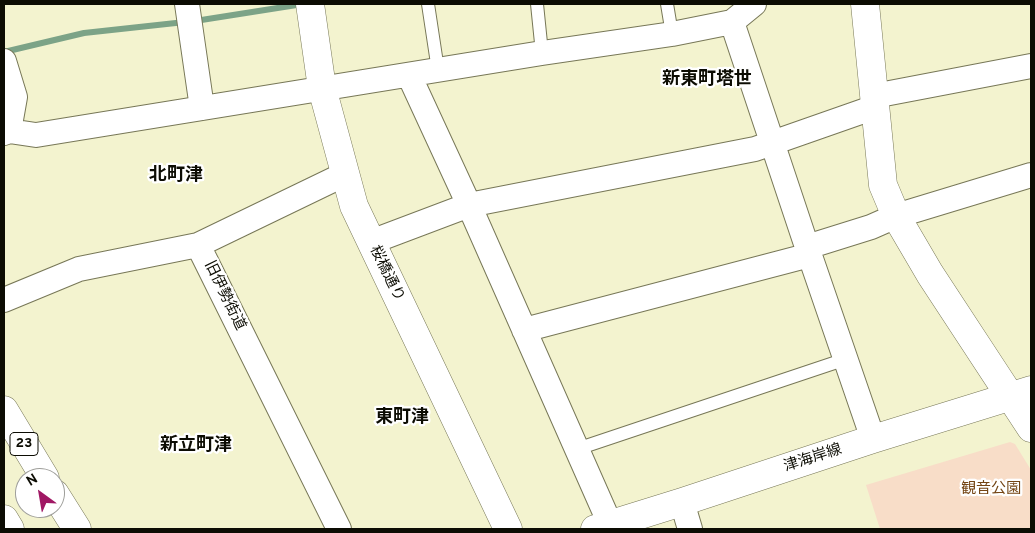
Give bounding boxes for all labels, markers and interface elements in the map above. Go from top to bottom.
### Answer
district label: 新東町塔世 [662,69,752,91]
district label: 北町津 [149,165,203,187]
street label: 桜橋通り [365,243,407,305]
street label: 旧伊勢街道 [199,258,249,334]
district label: 東町津 [375,407,429,429]
road number: 23 [10,432,38,456]
district label: 新立町津 [160,435,232,457]
street label: 津海岸線 [782,441,844,477]
north arrow [15,468,65,518]
text: N [24,471,41,491]
park label: 観音公園 [961,481,1021,499]

